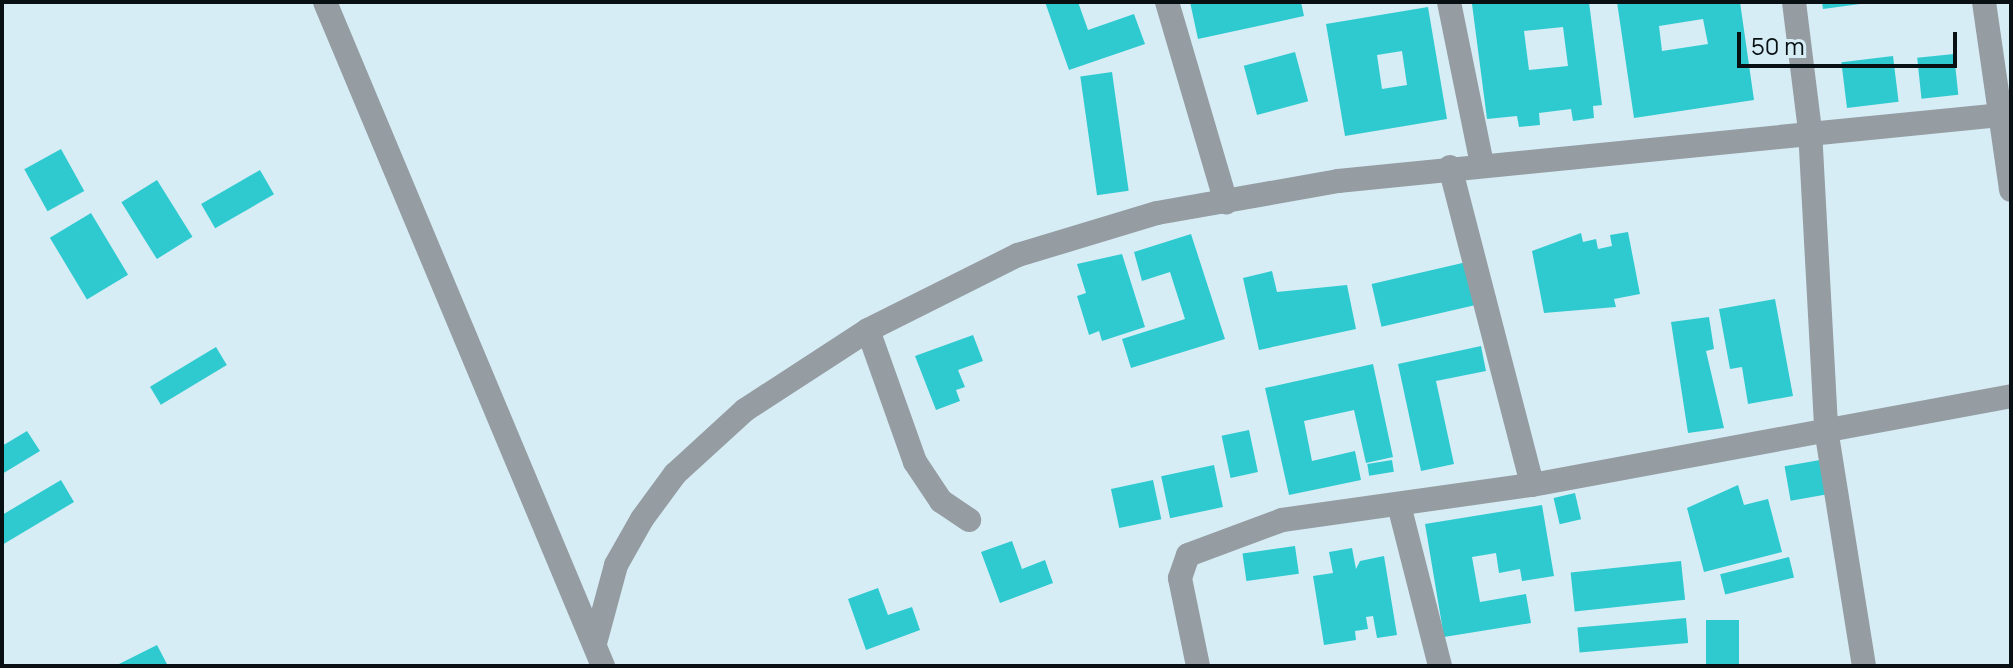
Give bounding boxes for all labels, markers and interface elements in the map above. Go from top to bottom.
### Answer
scale bar [1741,16,1961,66]
text: 50 m [1751,29,1805,62]

